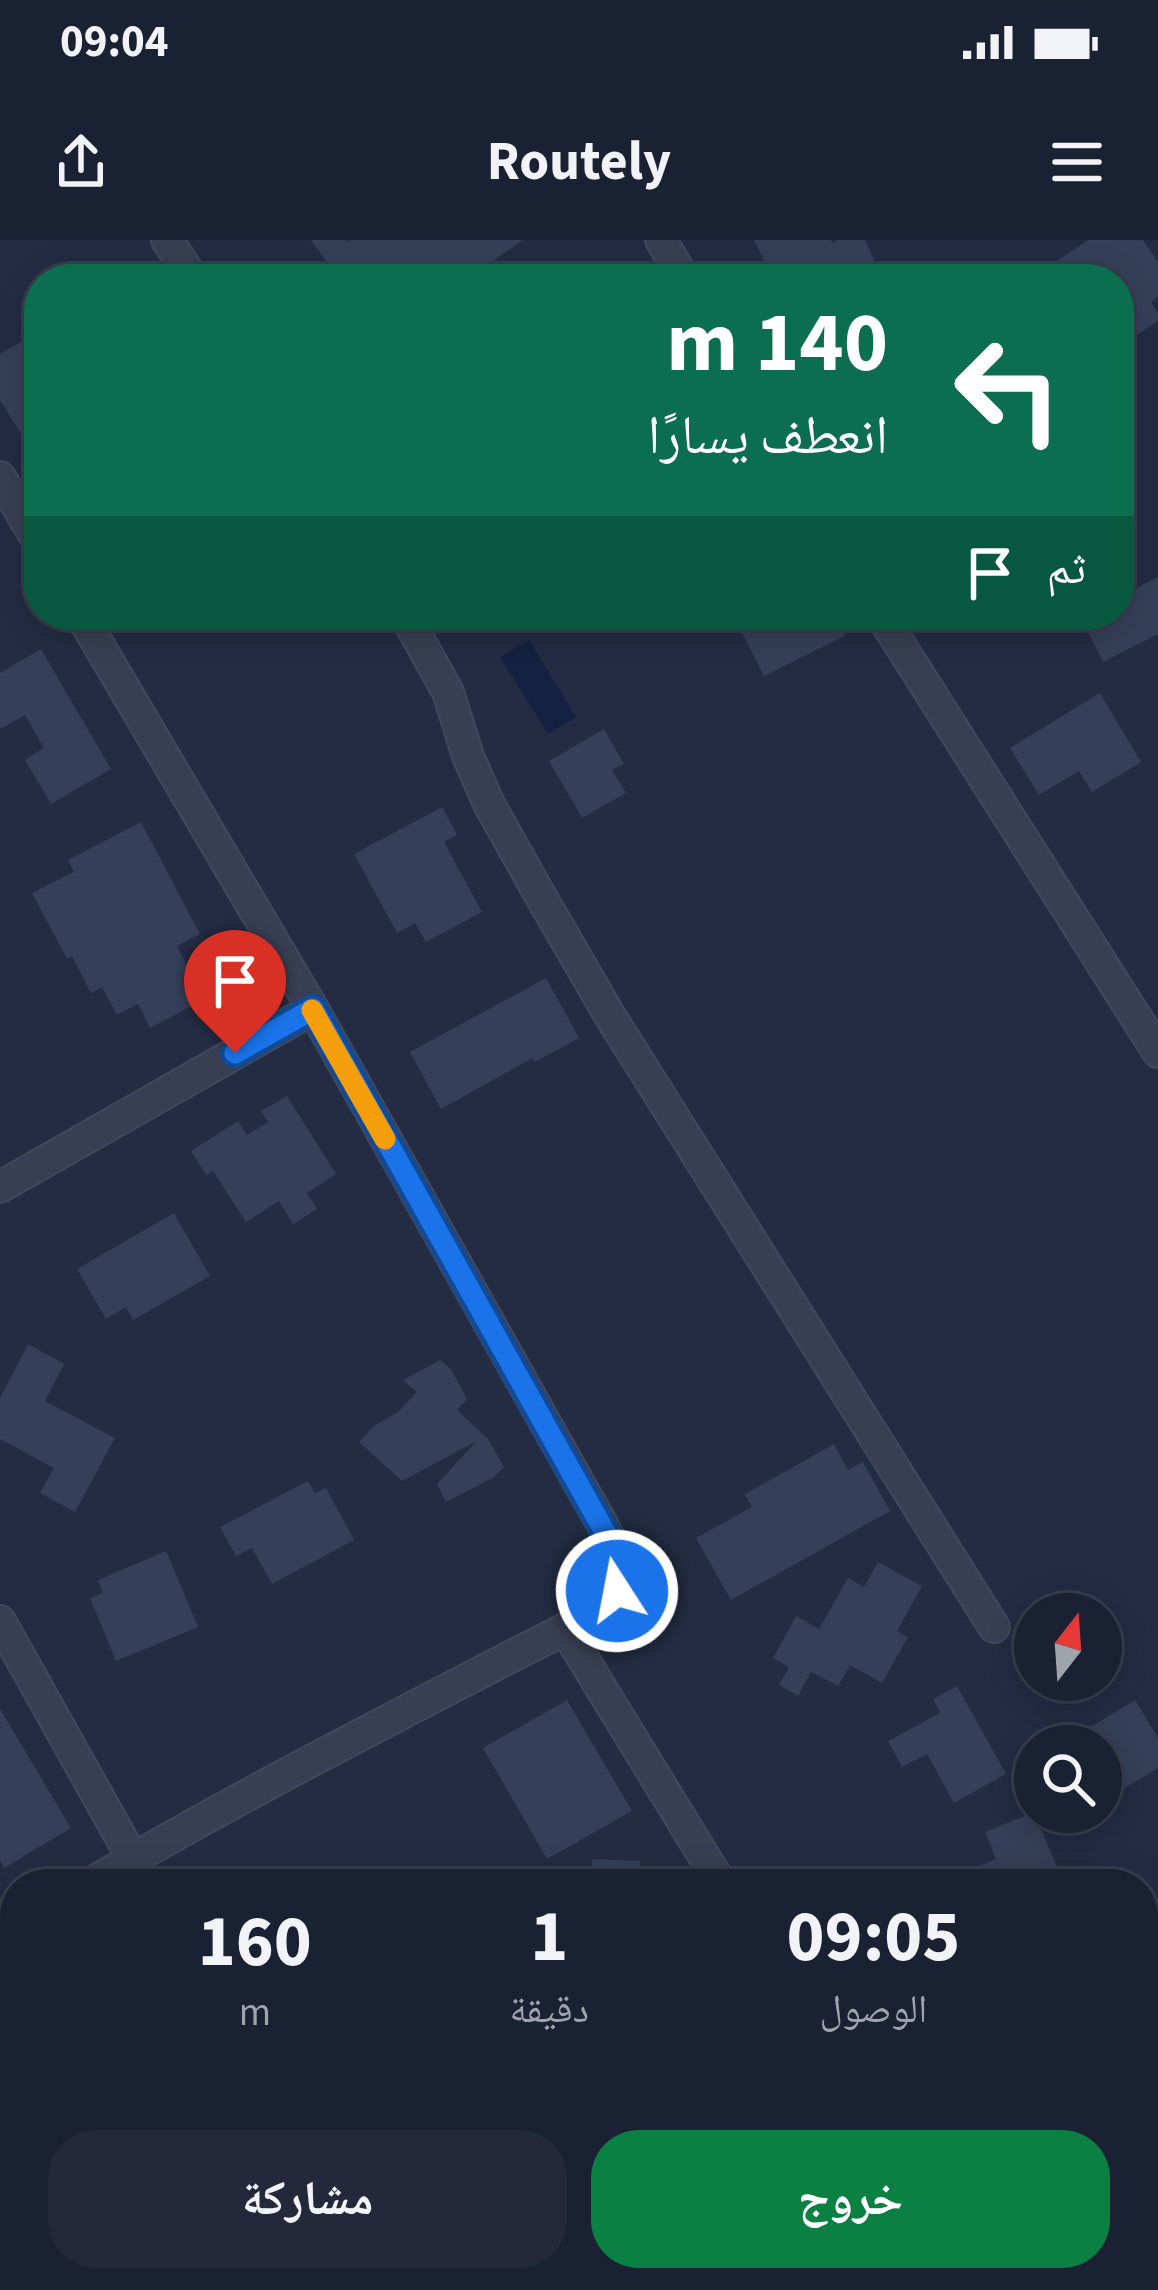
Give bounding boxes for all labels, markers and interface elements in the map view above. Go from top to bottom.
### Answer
text: 09:04 [60,10,169,74]
text: Routely [487,124,671,201]
icon: share [48,129,114,195]
icon: menu [1044,129,1110,195]
text: 140 m [666,284,888,404]
icon: left [930,312,1086,468]
text: انعطف يسارًا [647,398,888,475]
text: ثم [1047,537,1086,601]
icon: arrive [957,540,1023,606]
pin [184,930,286,1053]
icon: arrive [202,948,268,1014]
position arrow [554,1528,680,1654]
north arrow [1014,1593,1122,1701]
map controls [1014,1593,1122,1833]
button: search [1014,1725,1122,1833]
text: 1 [530,1886,568,1989]
text: 09:05 [787,1886,960,1989]
text: 160 [198,1891,312,1994]
text: دقيقة [510,1982,589,2038]
text: الوصول [819,1982,927,2038]
text: m [239,1985,271,2041]
button: مشاركة [48,2130,567,2268]
button: خروج [591,2130,1110,2268]

